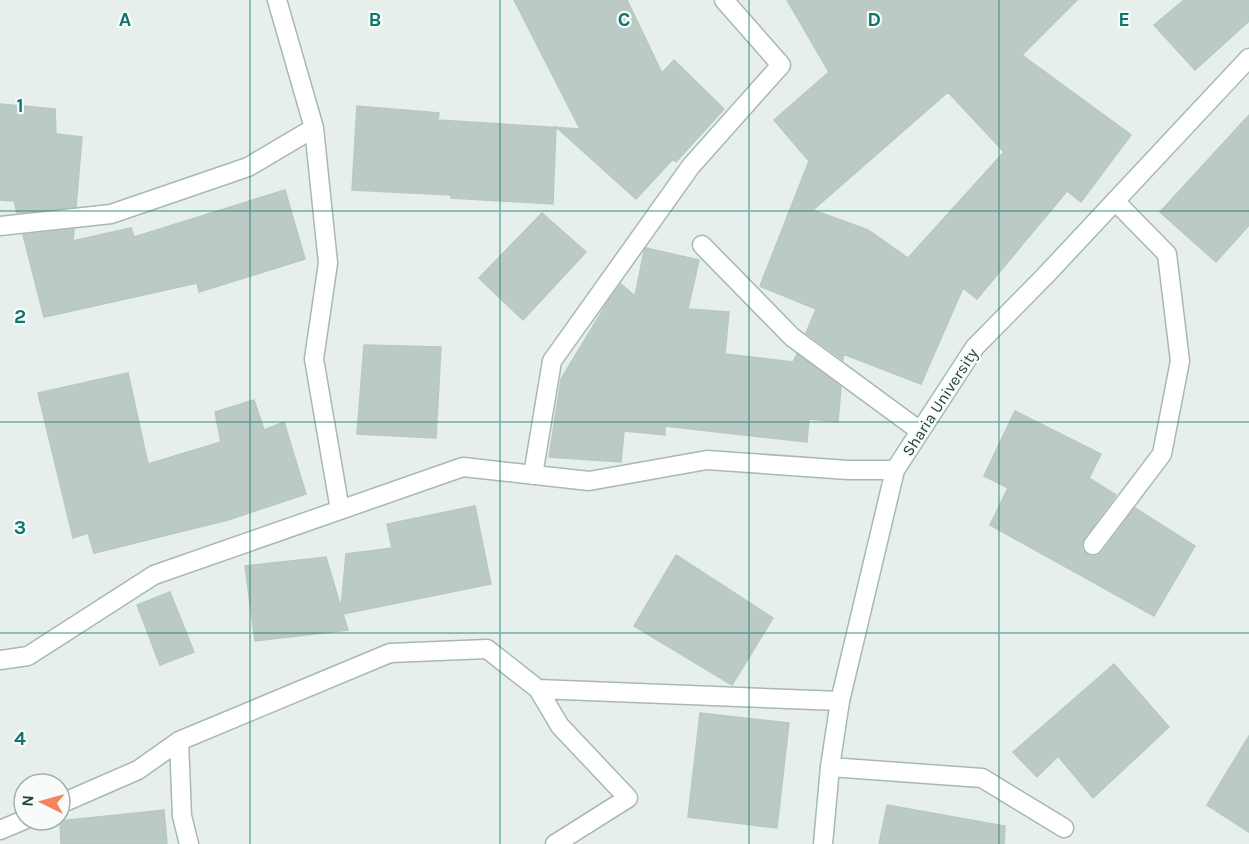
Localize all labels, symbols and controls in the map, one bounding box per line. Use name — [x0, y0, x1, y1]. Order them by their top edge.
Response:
text: A — [119, 8, 132, 31]
text: B — [369, 8, 381, 31]
text: C — [618, 8, 630, 31]
text: D — [867, 8, 881, 31]
text: E — [1118, 8, 1130, 31]
text: 1 — [16, 94, 24, 117]
text: 2 — [14, 305, 26, 328]
street label: Sharia University — [898, 344, 982, 460]
text: 3 — [14, 516, 26, 539]
text: 4 — [14, 727, 26, 750]
north arrow — [12, 772, 72, 832]
text: N — [18, 794, 38, 807]

